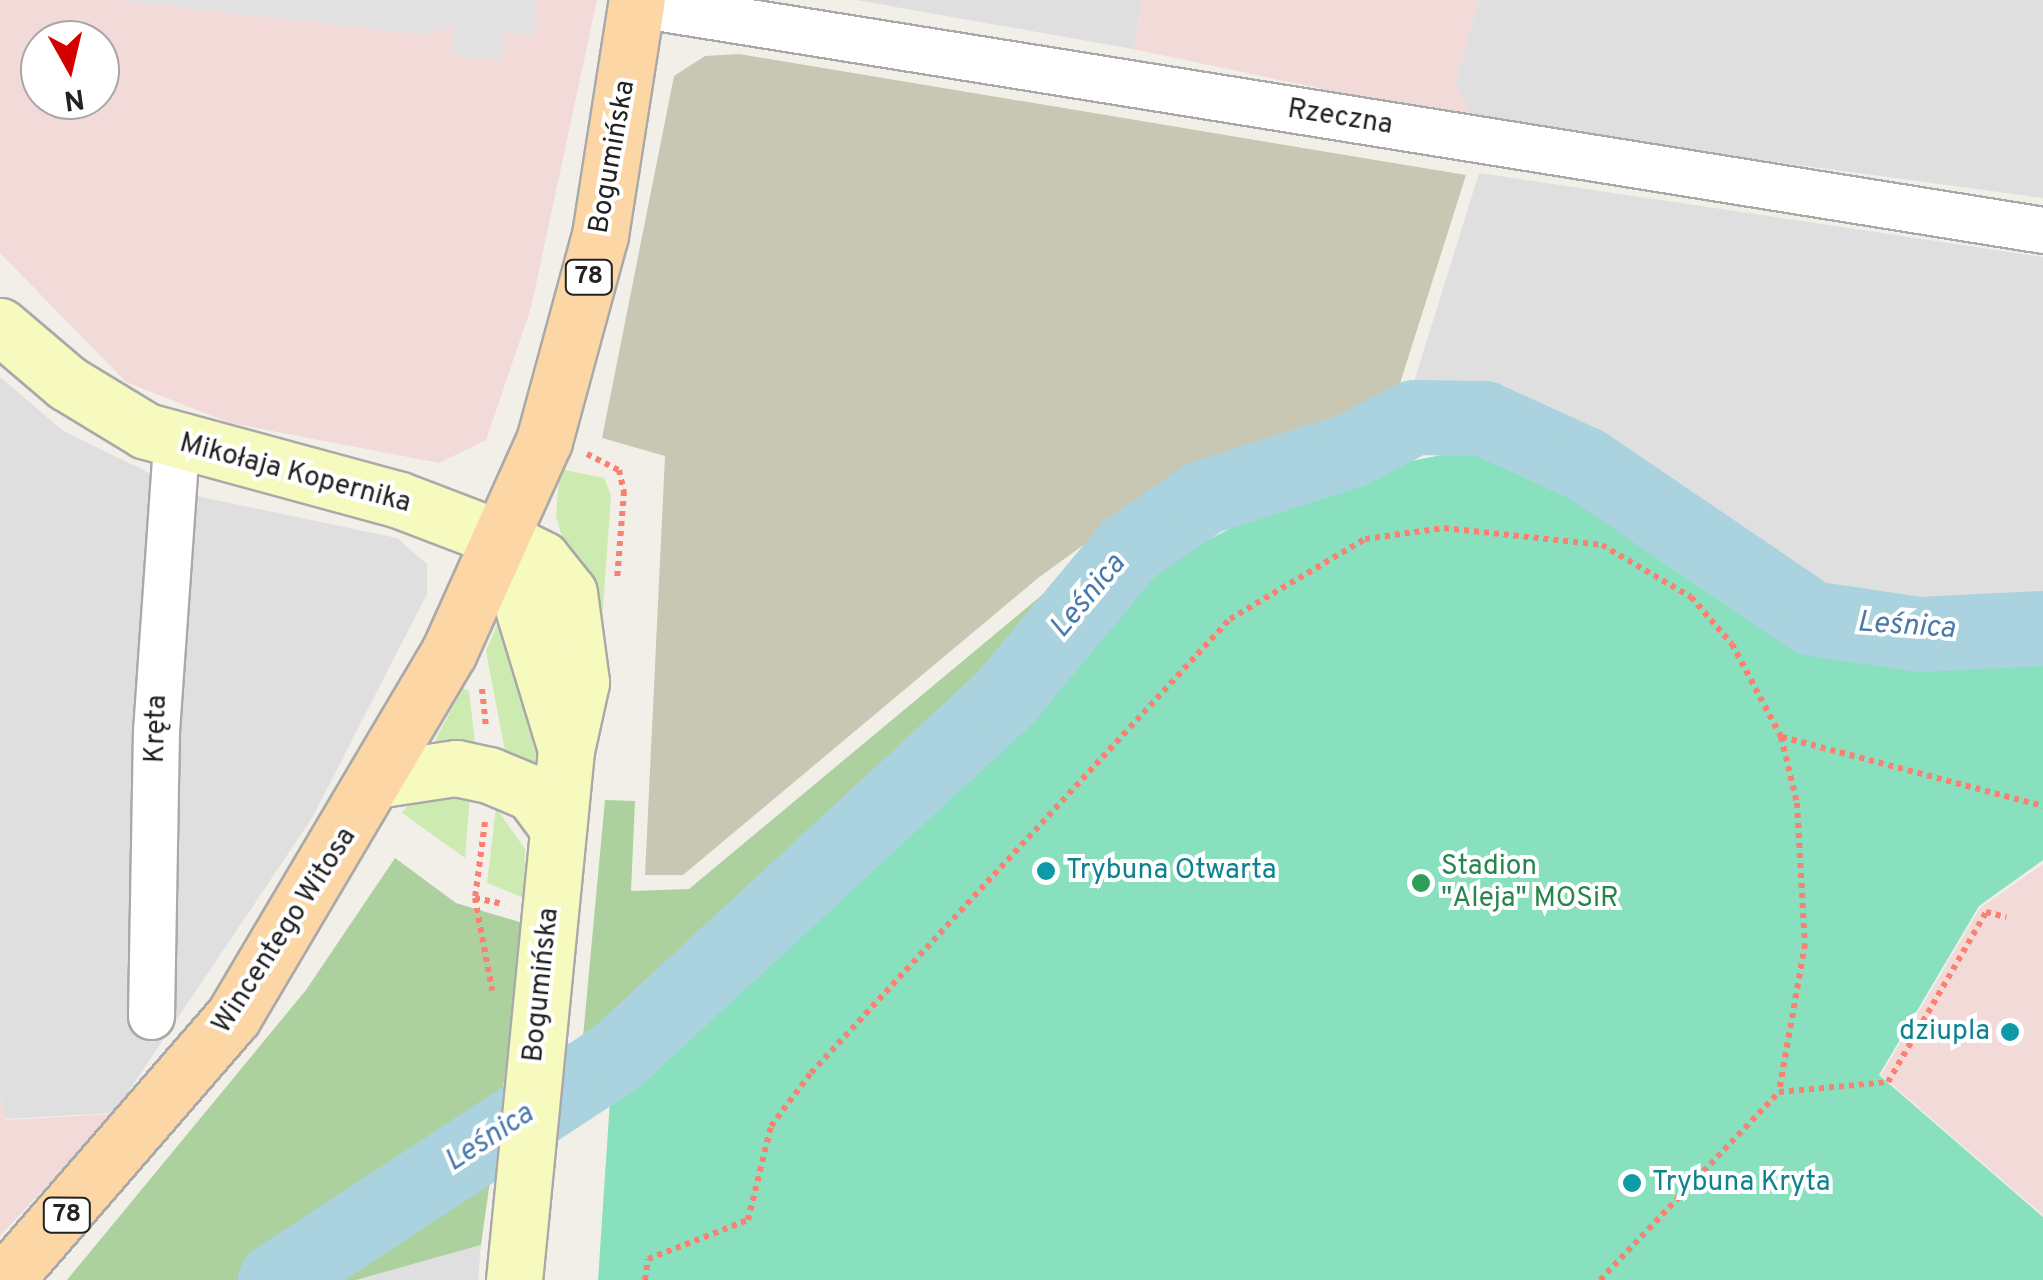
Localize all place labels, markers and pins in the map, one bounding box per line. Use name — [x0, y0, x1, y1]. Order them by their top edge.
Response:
place label: Stadion "Aleja" MOSiR — [1441, 850, 1619, 916]
place label: Trybuna Otwarta — [1066, 854, 1276, 888]
marker: Trybuna Otwarta — [1035, 860, 1057, 882]
marker: Stadion "Aleja" MOSiR — [1410, 872, 1432, 894]
place label: dziupla — [1899, 1015, 1990, 1049]
marker: dziupla — [1999, 1021, 2021, 1043]
place label: Trybuna Kryta — [1652, 1166, 1830, 1200]
marker: Trybuna Kryta — [1621, 1172, 1643, 1194]

